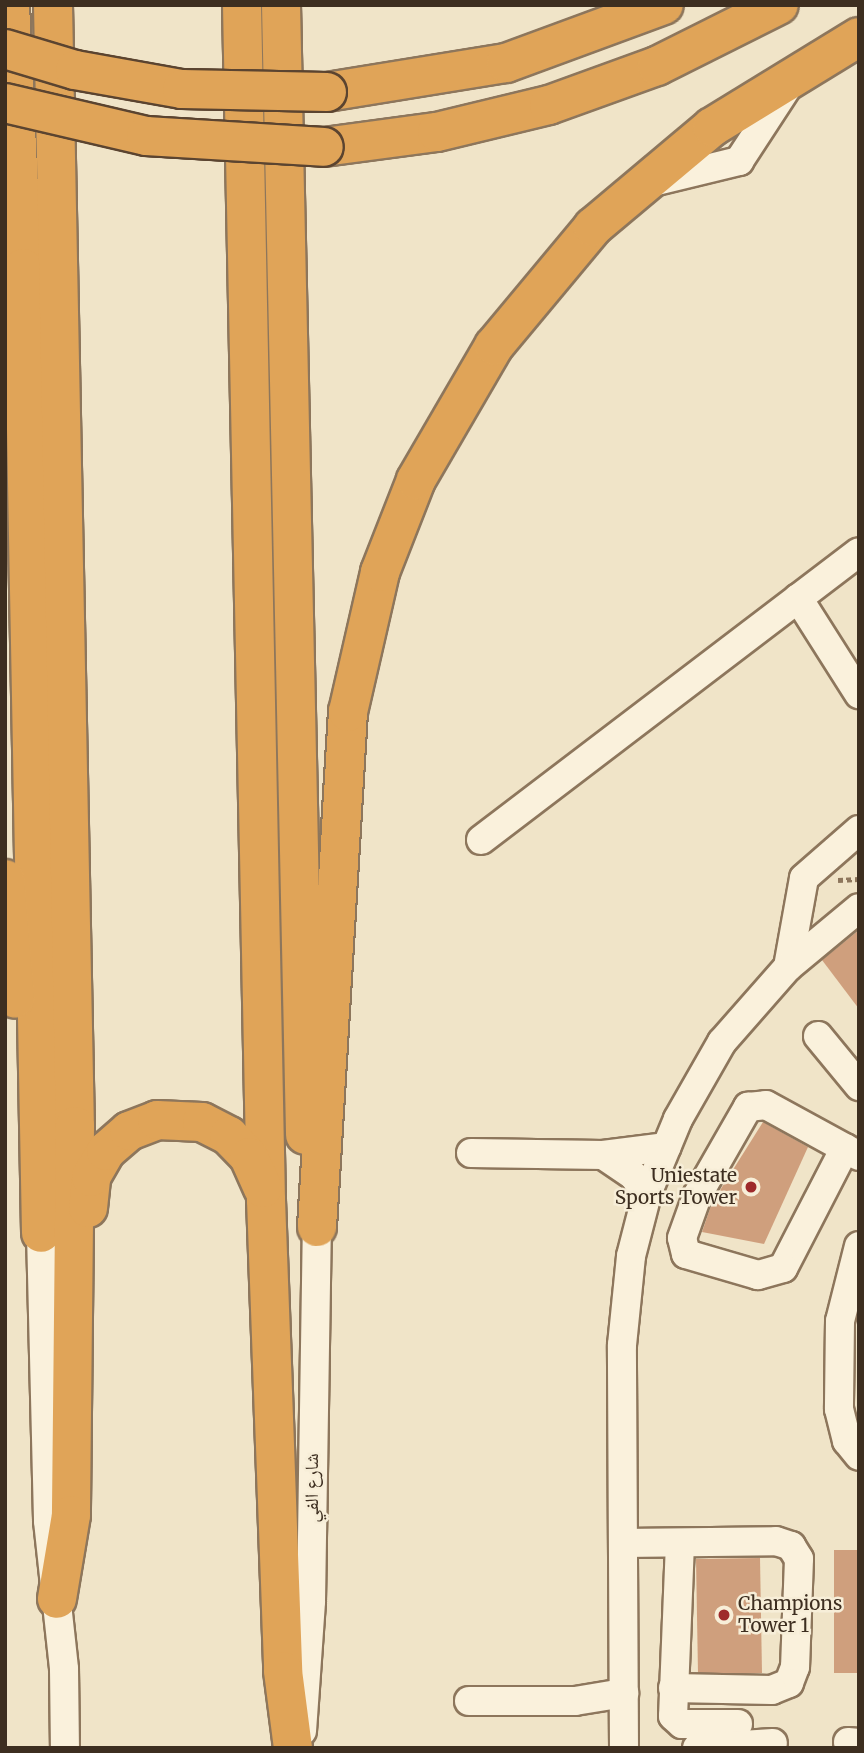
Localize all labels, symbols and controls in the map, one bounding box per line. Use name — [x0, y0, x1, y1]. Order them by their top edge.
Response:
place label: Uniestate Sports Tower — [615, 1165, 737, 1209]
marker: Uniestate Sports Tower — [743, 1179, 759, 1195]
street label: شارع الفي — [301, 1453, 323, 1523]
place label: Champions Tower 1 — [738, 1593, 842, 1637]
marker: Champions Tower 1 — [716, 1607, 732, 1623]

